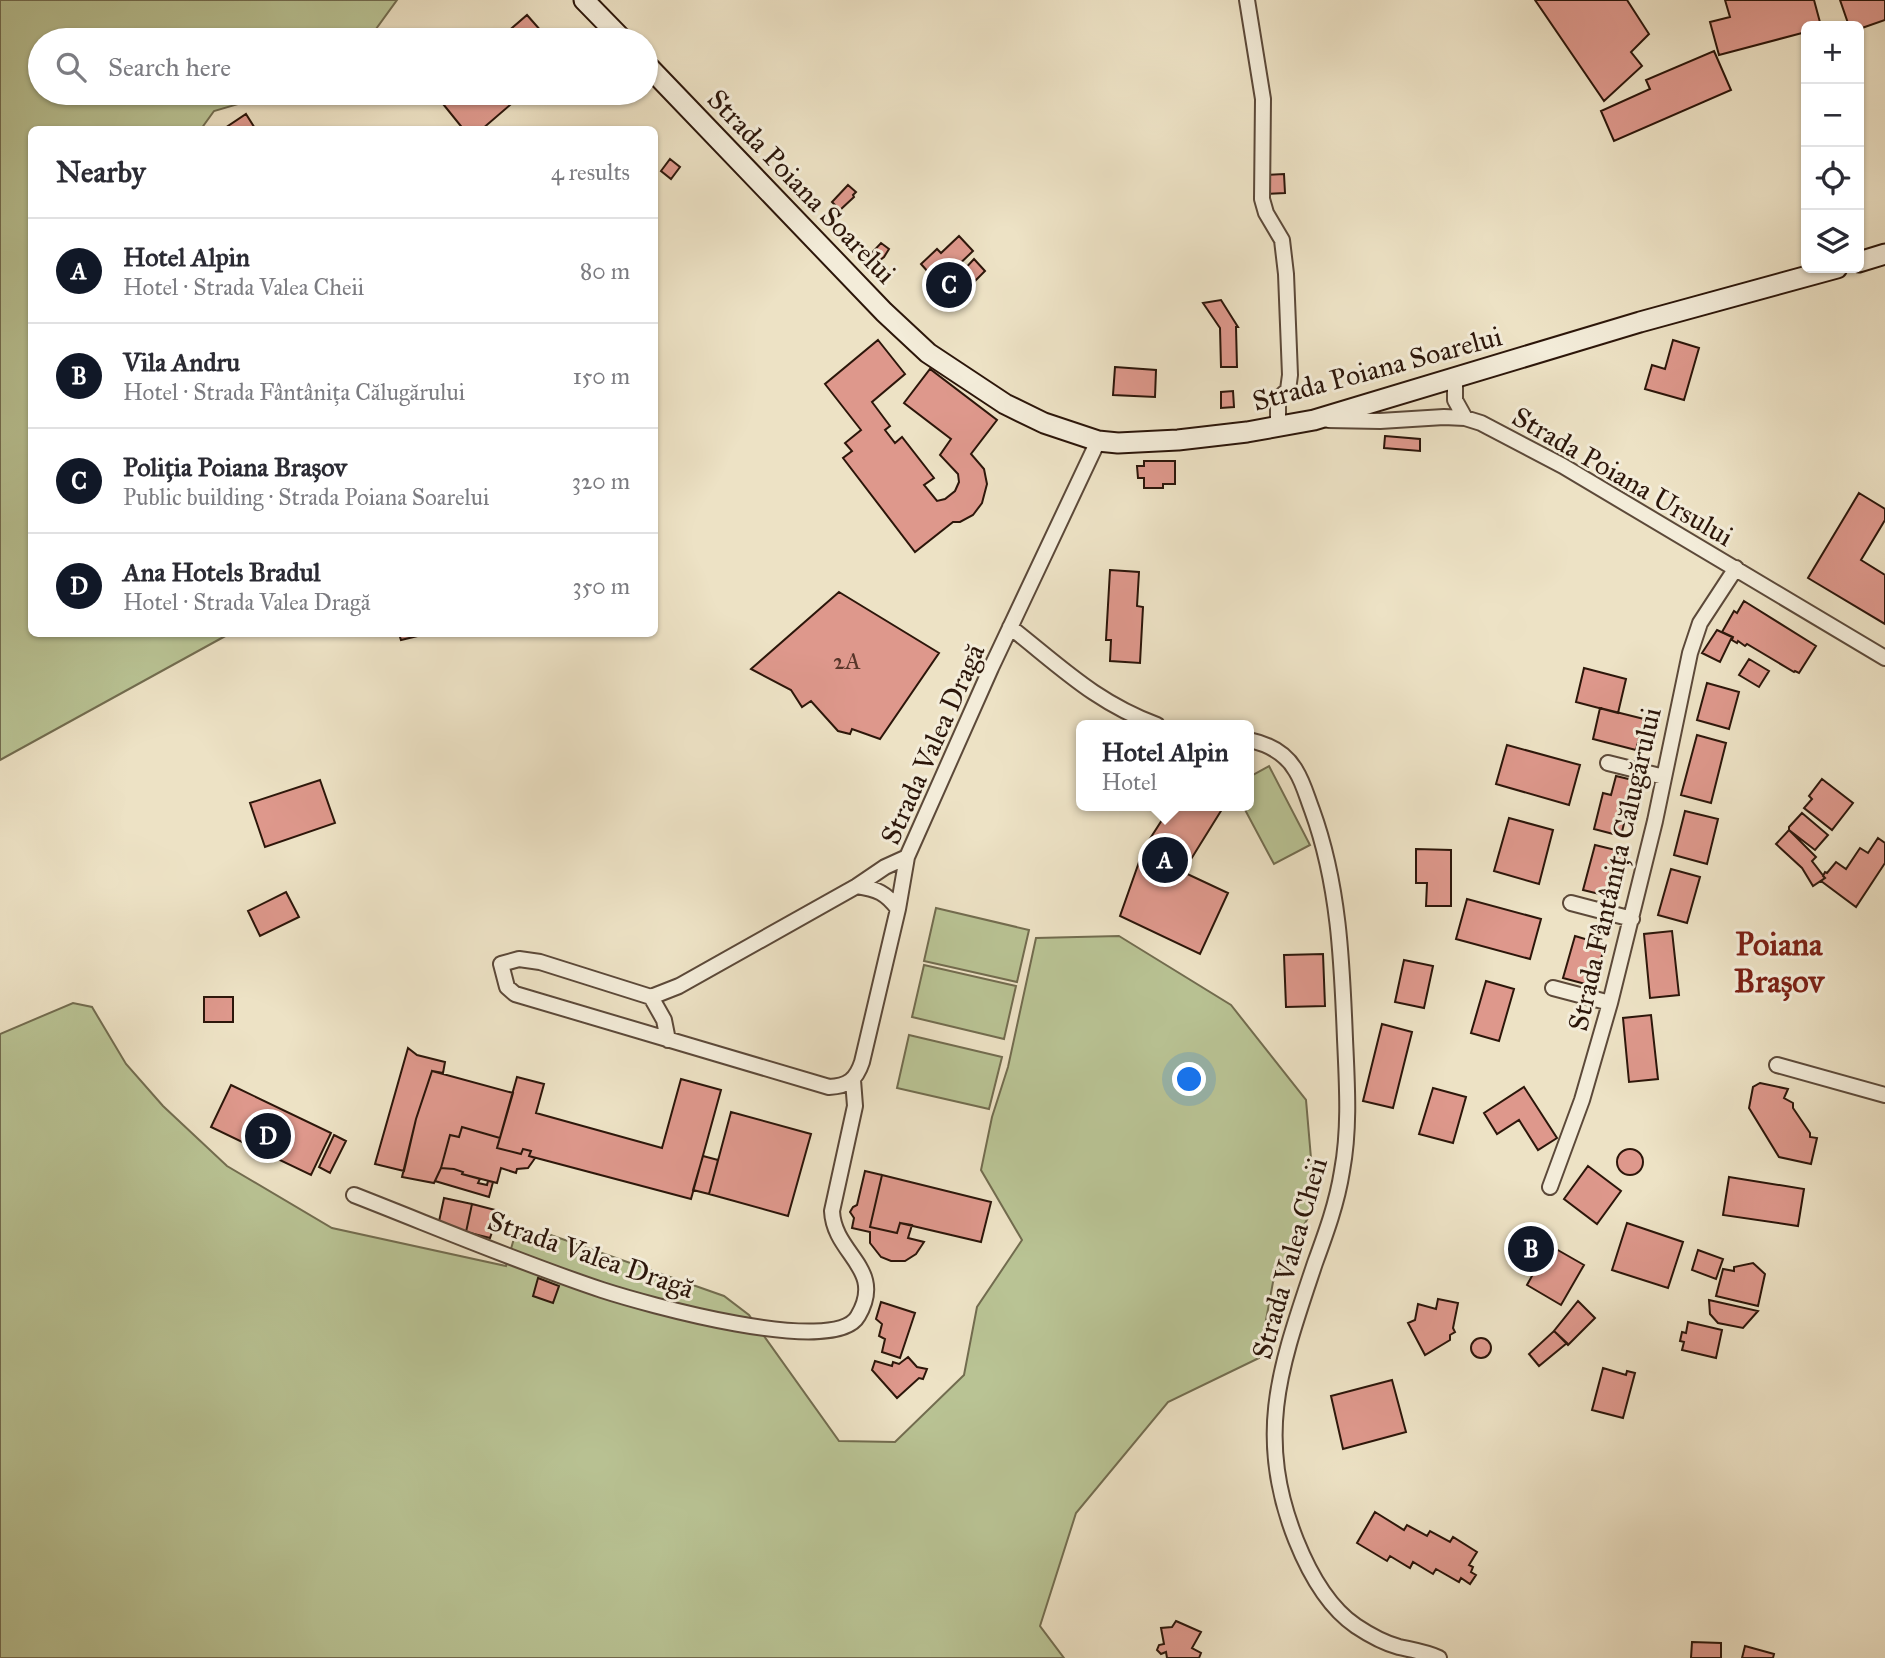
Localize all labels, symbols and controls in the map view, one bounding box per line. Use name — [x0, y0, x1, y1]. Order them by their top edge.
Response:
map controls — [1801, 21, 1864, 273]
button: + — [1801, 21, 1864, 84]
search box — [28, 28, 658, 105]
icon: search — [52, 48, 90, 86]
text: Search here — [108, 51, 231, 83]
street label: Strada Poiana Soarelui — [700, 82, 904, 291]
button: − — [1801, 84, 1864, 147]
button: locate — [1801, 147, 1864, 210]
text: Nearby — [56, 154, 146, 190]
text: 4 results — [551, 158, 630, 186]
button: layers — [1801, 210, 1864, 273]
text: Hotel Alpin — [123, 241, 250, 273]
text: A — [71, 257, 87, 285]
text: 80 m — [580, 257, 630, 285]
pin: C — [926, 259, 972, 311]
text: Hotel · Strada Valea Cheii — [123, 273, 364, 301]
street label: Strada Poiana Soarelui — [1249, 318, 1506, 419]
text: Vila Andru — [123, 346, 240, 378]
text: B — [71, 362, 87, 390]
text: 150 m — [573, 362, 630, 390]
text: Hotel · Strada Fântânița Călugărului — [123, 378, 465, 406]
street label: Strada Poiana Ursului — [1506, 399, 1740, 554]
text: Poliția Poiana Brașov — [123, 451, 347, 483]
text: C — [71, 467, 87, 495]
text: 320 m — [572, 467, 630, 495]
text: Public building · Strada Poiana Soarelui — [123, 483, 489, 511]
text: Ana Hotels Bradul — [123, 556, 321, 588]
text: D — [70, 572, 88, 600]
text: 350 m — [572, 572, 630, 600]
text: Hotel · Strada Valea Dragă — [123, 588, 370, 616]
street label: Strada Valea Dragă — [873, 638, 992, 850]
house number: 2A — [833, 646, 861, 676]
street label: Strada Fântânița Călugărului — [1560, 704, 1669, 1034]
popup — [1076, 720, 1254, 811]
text: Hotel Alpin — [1102, 736, 1228, 768]
text: Hotel — [1102, 768, 1157, 796]
pin: A — [1142, 834, 1188, 886]
district label: Poiana Brașov — [1734, 925, 1825, 1002]
your location — [1172, 1062, 1206, 1096]
pin: D — [245, 1110, 291, 1162]
street label: Strada Valea Cheii — [1244, 1153, 1335, 1363]
street label: Strada Valea Dragă — [483, 1203, 699, 1306]
pin: B — [1508, 1223, 1554, 1275]

